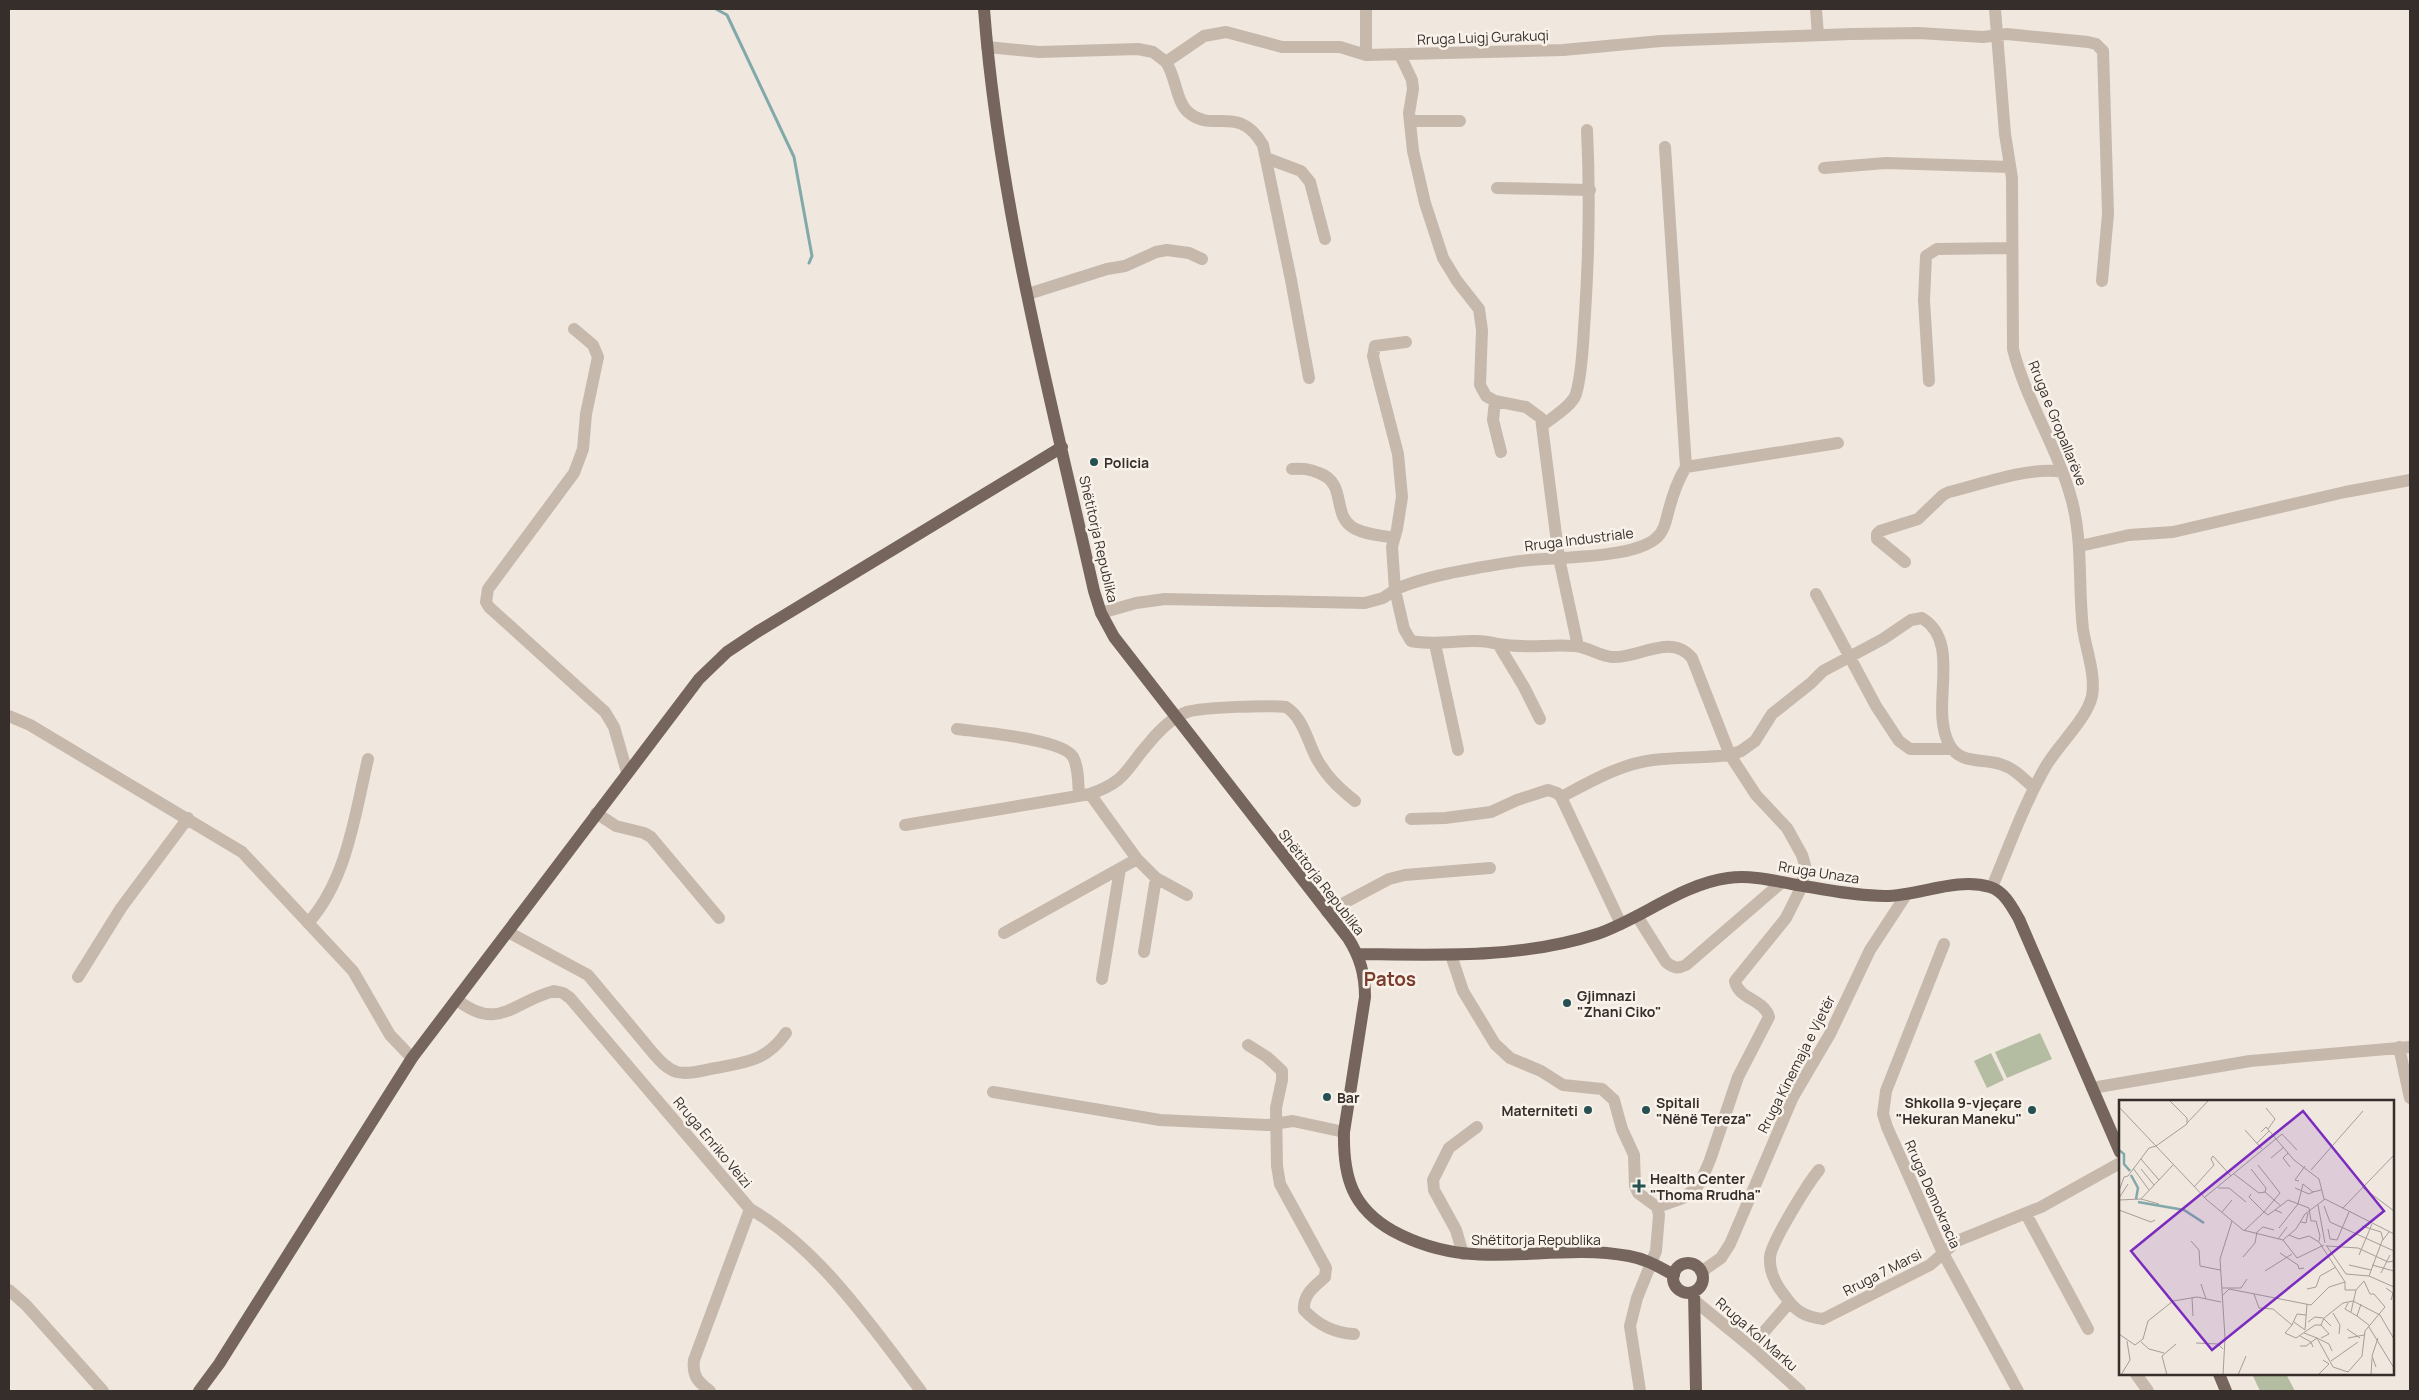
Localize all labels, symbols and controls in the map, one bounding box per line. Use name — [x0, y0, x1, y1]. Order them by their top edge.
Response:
street label: Rruga Luigj Gurakuqi — [1417, 25, 1549, 49]
street label: Rruga e Gropallarëve — [2024, 358, 2092, 488]
place label: Policia — [1104, 453, 1149, 472]
marker: Policia — [1088, 456, 1100, 468]
street label: Shëtitorja Republika — [1075, 474, 1123, 604]
street label: Rruga Industriale — [1523, 523, 1635, 555]
street label: Shëtitorja Republika — [1275, 825, 1369, 939]
street label: Rruga Unaza — [1777, 856, 1861, 888]
district label: Patos — [1364, 966, 1416, 992]
place label: Gjimnazi "Zhani Ciko" — [1577, 986, 1662, 1021]
street label: Rruga Kinemaja e Vjetër — [1753, 992, 1839, 1136]
marker: Gjimnazi "Zhani Ciko" — [1561, 997, 1573, 1009]
place label: Bar — [1337, 1088, 1360, 1107]
marker: Bar — [1321, 1091, 1333, 1103]
street label: Rruga Enriko Veizi — [669, 1092, 757, 1192]
place label: Spitali "Nënë Tereza" — [1656, 1093, 1752, 1128]
place label: Shkolla 9-vjeçare "Hekuran Maneku" — [1896, 1093, 2022, 1128]
inset map — [2119, 1100, 2394, 1375]
place label: Materniteti — [1501, 1101, 1578, 1120]
marker: Materniteti — [1582, 1104, 1594, 1116]
marker: Spitali "Nënë Tereza" — [1640, 1104, 1652, 1116]
marker: Shkolla 9-vjeçare "Hekuran Maneku" — [2026, 1104, 2038, 1116]
street label: Rruga Demokracia — [1901, 1137, 1965, 1251]
place label: Health Center "Thoma Rrudha" — [1650, 1169, 1761, 1204]
marker: Health Center "Thoma Rrudha" — [1632, 1179, 1646, 1193]
street label: Shëtitorja Republika — [1471, 1230, 1601, 1249]
street label: Rruga 7 Marsi — [1839, 1244, 1925, 1300]
street label: Rruga Kol Marku — [1712, 1293, 1802, 1375]

